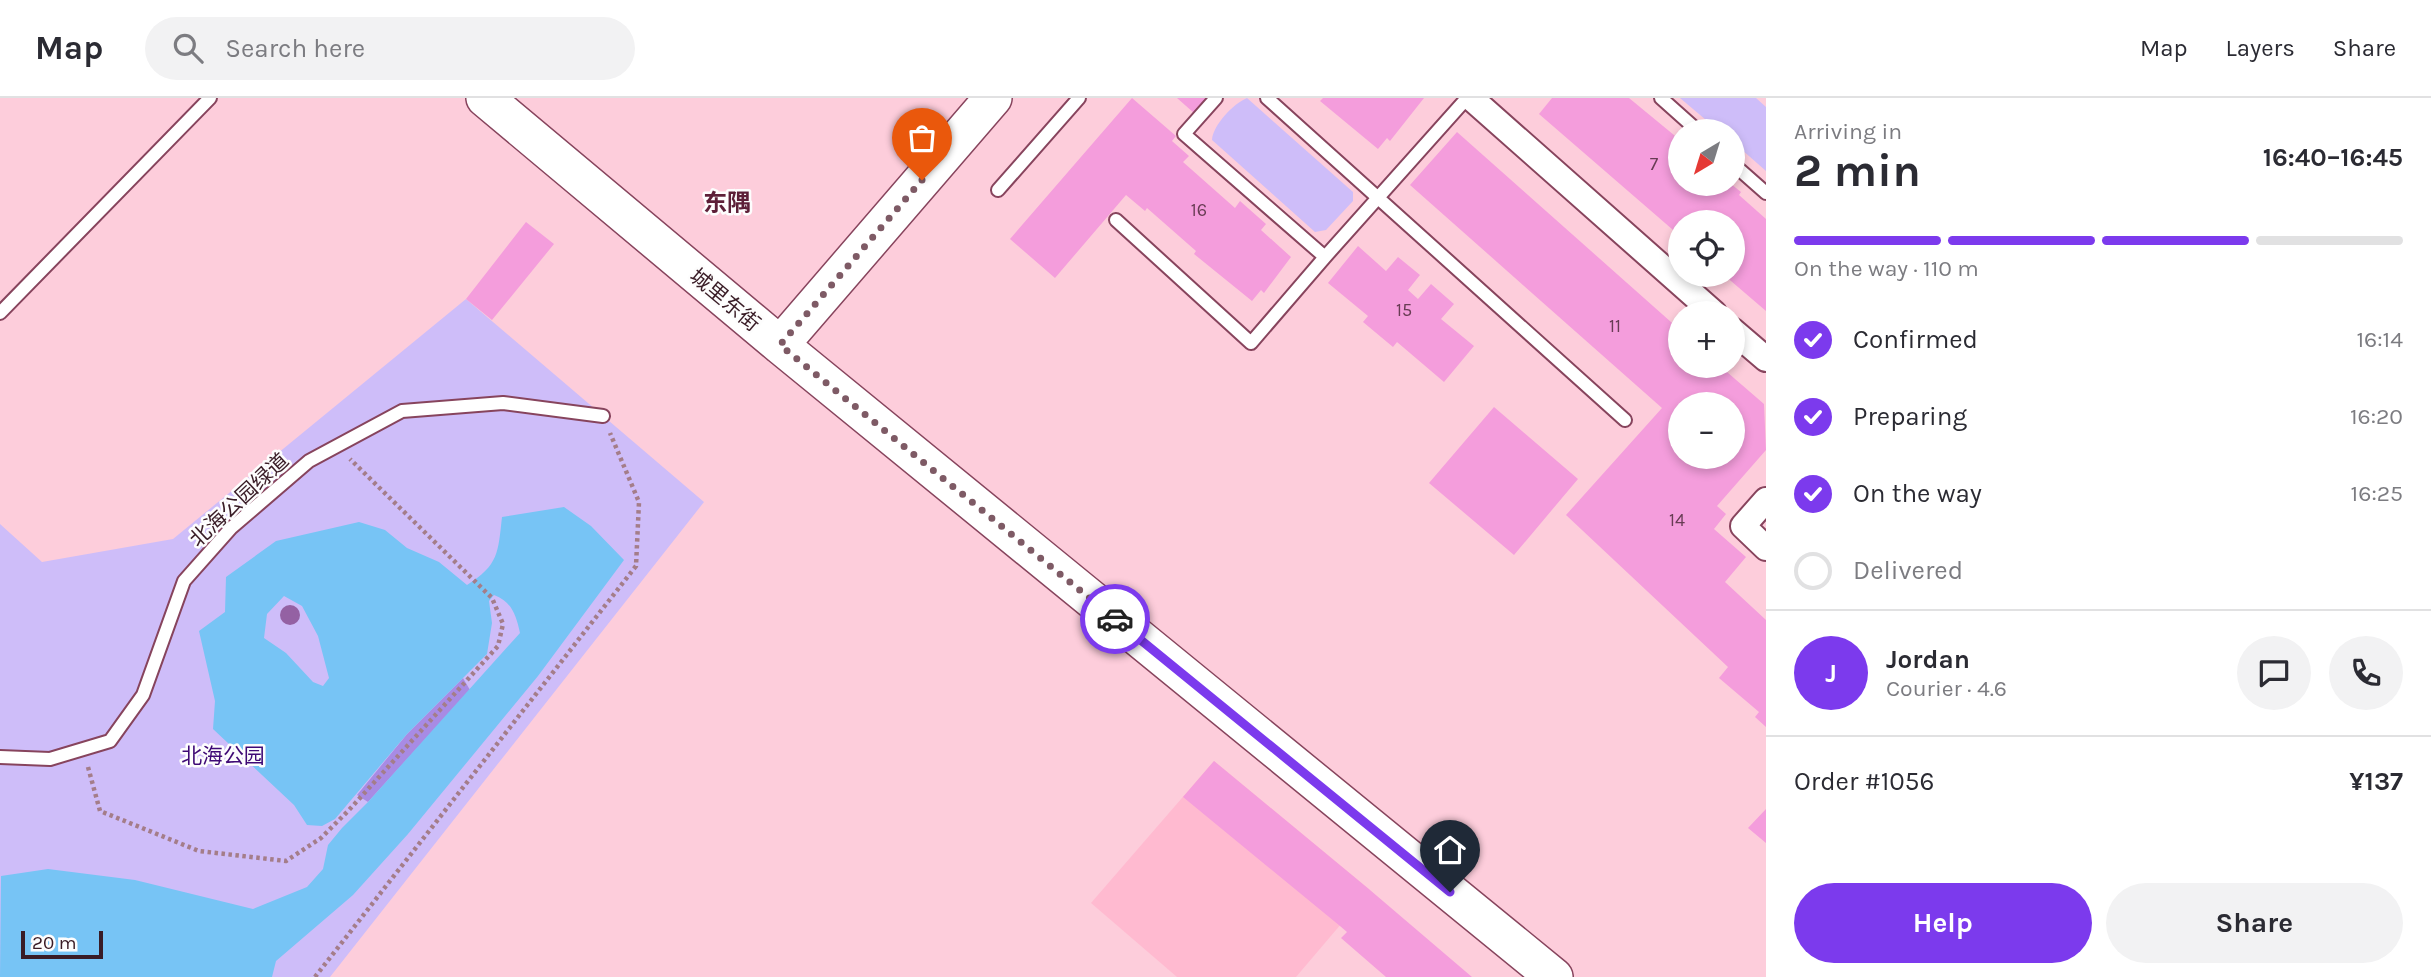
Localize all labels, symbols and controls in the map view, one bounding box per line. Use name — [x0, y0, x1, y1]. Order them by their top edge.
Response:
search box — [145, 17, 635, 80]
text: Map — [35, 29, 103, 67]
icon: search — [169, 29, 207, 67]
text: Search here — [225, 33, 365, 64]
text: Map — [2140, 34, 2188, 62]
text: Layers — [2226, 34, 2295, 62]
text: Share — [2333, 34, 2396, 62]
pin — [892, 108, 952, 180]
text: Arriving in — [1794, 118, 1902, 145]
icon: bag — [903, 119, 941, 157]
north arrow — [1668, 119, 1745, 196]
map controls — [1668, 119, 1745, 469]
text: 16:40–16:45 — [2263, 142, 2403, 173]
text: 2 min — [1794, 144, 1921, 198]
house number: 7 — [1650, 153, 1659, 175]
district label: 东隅 — [703, 189, 751, 217]
house number: 16 — [1191, 199, 1207, 221]
button: locate — [1668, 210, 1745, 287]
text: On the way · 110 m — [1794, 255, 1979, 282]
street label: 城里东街 — [685, 264, 765, 336]
house number: 15 — [1396, 299, 1412, 321]
button: + — [1668, 301, 1745, 378]
house number: 11 — [1609, 315, 1621, 337]
icon: check — [1794, 321, 1832, 359]
text: Confirmed — [1853, 324, 1978, 355]
text: 16:14 — [2356, 326, 2403, 353]
button: − — [1668, 392, 1745, 469]
icon: check — [1794, 398, 1832, 436]
text: Preparing — [1853, 401, 1967, 432]
text: 16:20 — [2350, 403, 2403, 430]
street label: 北海公园绿道 — [185, 448, 293, 552]
icon: check — [1794, 475, 1832, 513]
text: On the way — [1853, 478, 1982, 509]
text: 16:25 — [2351, 480, 2403, 507]
house number: 14 — [1669, 509, 1685, 531]
text: Delivered — [1853, 555, 1963, 586]
courier — [1080, 584, 1150, 654]
icon: car — [1096, 600, 1134, 638]
button: chat — [2237, 636, 2311, 710]
button: phone — [2329, 636, 2403, 710]
text: Jordan — [1886, 644, 1970, 675]
text: J — [1825, 658, 1837, 689]
text: Courier · 4.6 — [1886, 675, 2007, 702]
park label: 北海公园 — [181, 744, 265, 768]
text: Order #1056 — [1794, 766, 1934, 797]
text: ¥137 — [2349, 766, 2403, 797]
pin — [1420, 820, 1480, 892]
icon: home — [1431, 831, 1469, 869]
button: Help — [1794, 883, 2092, 963]
button: Share — [2106, 883, 2403, 963]
scale bar — [21, 928, 103, 960]
text: 20 m — [32, 932, 77, 954]

